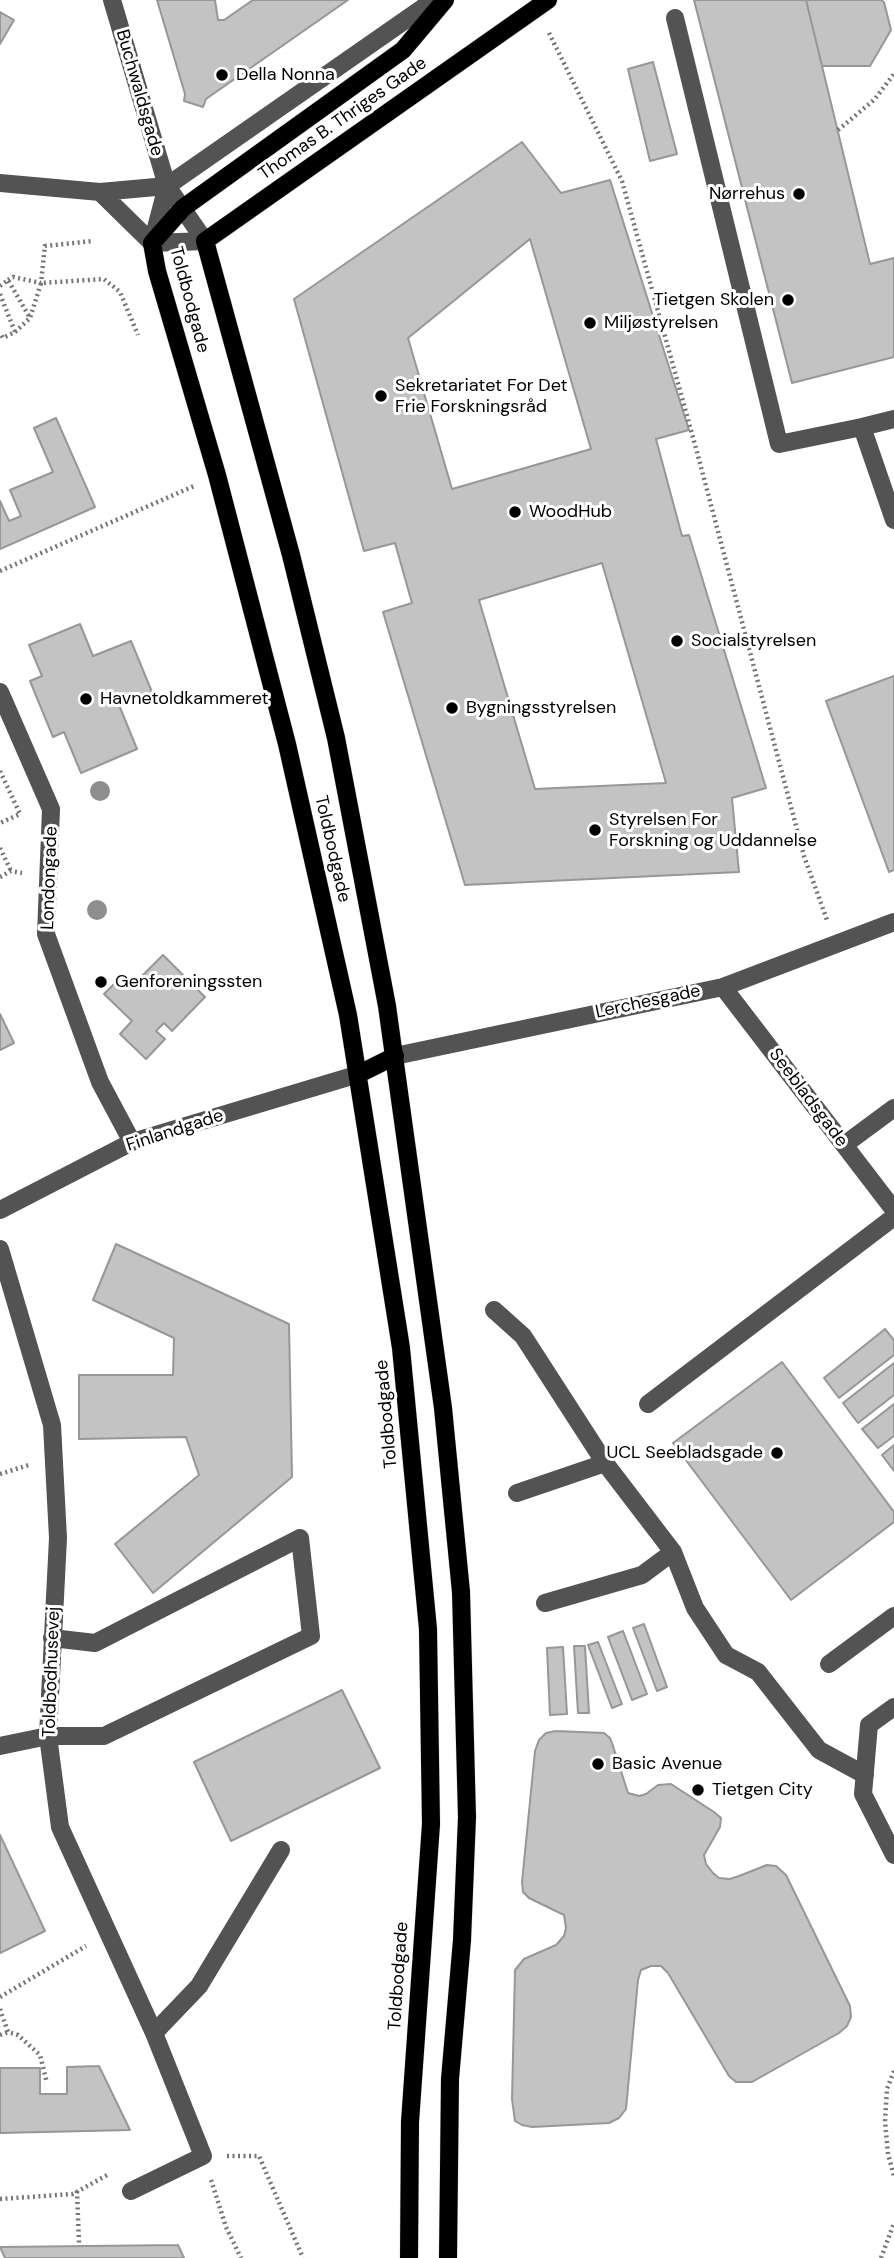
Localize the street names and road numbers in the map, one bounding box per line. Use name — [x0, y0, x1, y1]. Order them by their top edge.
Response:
street label: Buchwaldsgade — [111, 27, 167, 159]
street label: Thomas B. Thriges Gade — [255, 53, 431, 185]
street label: Toldbodgade — [164, 245, 214, 355]
street label: Toldbodgade — [309, 793, 355, 905]
street label: Londongade — [37, 826, 63, 930]
street label: Lerchesgade — [593, 980, 703, 1024]
street label: Seebladsgade — [764, 1045, 852, 1151]
street label: Finlandgade — [124, 1105, 226, 1157]
street label: Toldbodgade — [371, 1359, 403, 1469]
street label: Toldbodhusevej — [39, 1606, 65, 1738]
street label: Toldbodgade — [384, 1921, 414, 2031]

